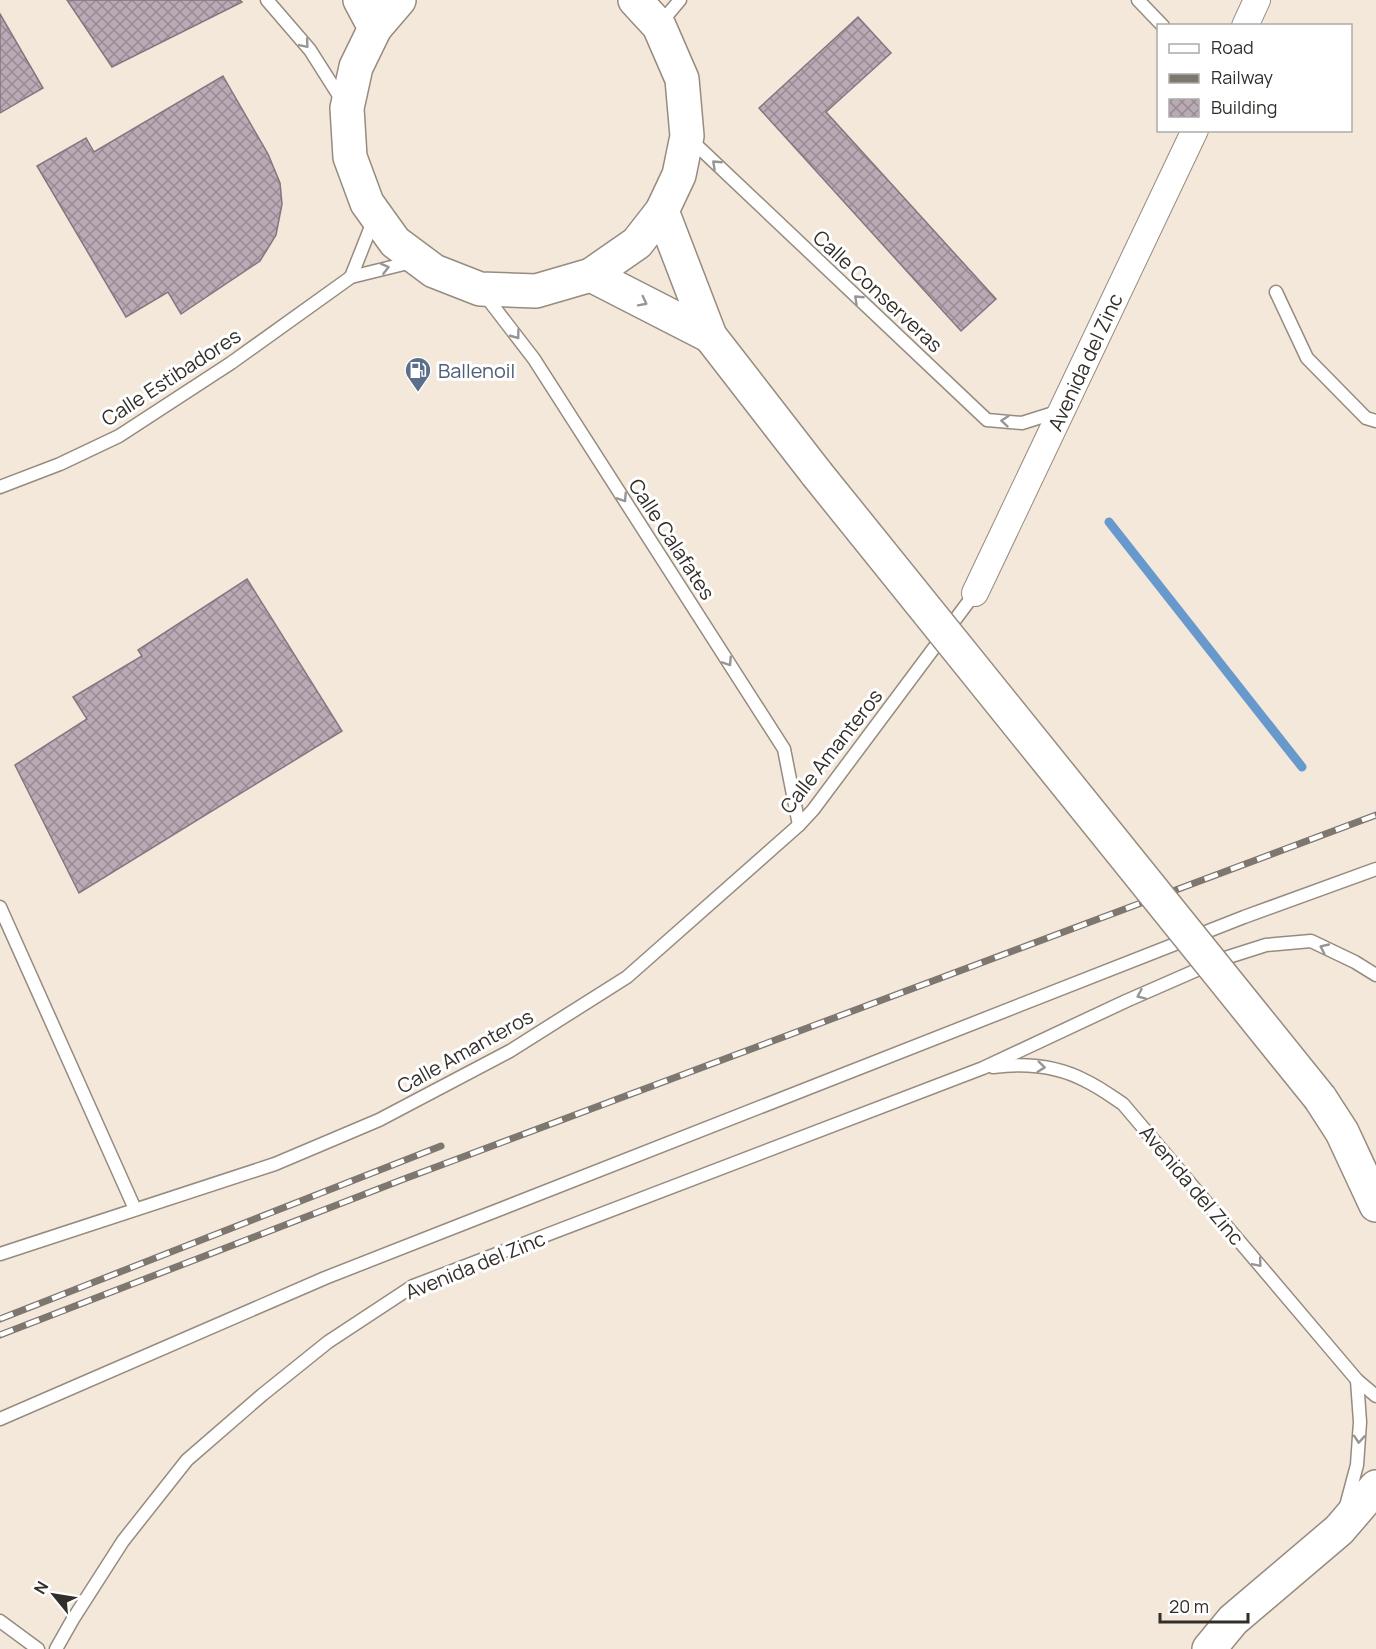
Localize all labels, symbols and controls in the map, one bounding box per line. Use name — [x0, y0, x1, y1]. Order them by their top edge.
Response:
legend — [1157, 24, 1352, 132]
text: Road — [1211, 35, 1254, 59]
one-way arrow — [298, 37, 309, 48]
text: Railway — [1211, 65, 1273, 89]
text: Building — [1211, 95, 1277, 119]
one-way arrow — [713, 161, 724, 172]
street label: Calle Conserveras — [807, 224, 949, 358]
one-way arrow — [380, 263, 390, 276]
street label: Avenida del Zinc — [1041, 289, 1129, 435]
one-way arrow — [636, 295, 647, 306]
one-way arrow — [854, 295, 865, 306]
street label: Calle Estibadores — [96, 322, 246, 432]
one-way arrow — [508, 328, 519, 339]
fuel station icon: Ballenoil — [403, 355, 433, 393]
place label: Ballenoil — [438, 357, 515, 384]
one-way arrow — [1000, 415, 1009, 428]
street label: Calle Calafates — [623, 473, 721, 605]
one-way arrow — [615, 492, 627, 502]
one-way arrow — [720, 656, 732, 666]
street label: Calle Amanteros — [774, 683, 888, 819]
one-way arrow — [1320, 943, 1331, 955]
one-way arrow — [1136, 987, 1147, 999]
street label: Calle Amanteros — [392, 1002, 538, 1100]
one-way arrow — [1037, 1060, 1046, 1073]
street label: Avenida del Zinc — [1134, 1119, 1250, 1251]
street label: Avenida del Zinc — [401, 1225, 549, 1305]
one-way arrow — [1251, 1256, 1262, 1267]
one-way arrow — [1353, 1434, 1366, 1443]
north arrow — [24, 1565, 84, 1625]
text: N — [29, 1577, 53, 1598]
scale bar — [1160, 1586, 1248, 1624]
text: 20 m — [1169, 1594, 1209, 1618]

